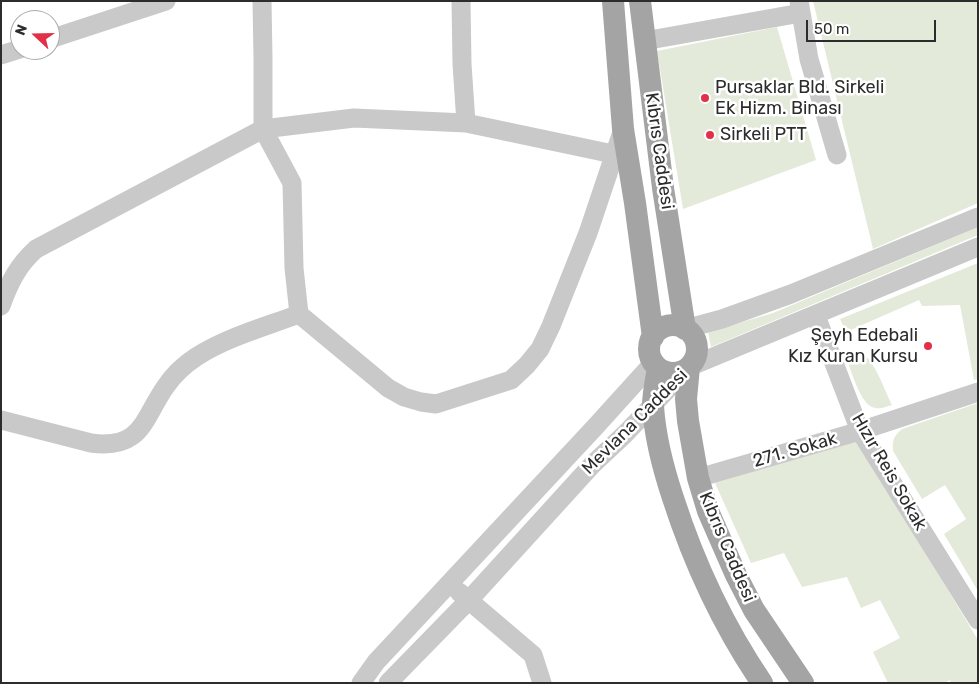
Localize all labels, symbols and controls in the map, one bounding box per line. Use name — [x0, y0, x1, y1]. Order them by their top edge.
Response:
north arrow — [10, 10, 60, 60]
scale bar — [809, 10, 939, 42]
text: 50 m — [814, 20, 849, 38]
text: N — [12, 22, 31, 38]
place label: Pursaklar Bld. Sirkeli Ek Hizm. Binası — [715, 77, 884, 120]
street label: Kıbrıs Caddesi — [640, 91, 678, 211]
marker: Pursaklar Bld. Sirkeli Ek Hizm. Binası — [699, 92, 711, 104]
place label: Sirkeli PTT — [720, 124, 807, 146]
marker: Sirkeli PTT — [704, 129, 716, 141]
place label: Şeyh Edebali Kız Kuran Kursu — [788, 325, 918, 368]
marker: Şeyh Edebali Kız Kuran Kursu — [922, 340, 934, 352]
street label: Mevlana Caddesi — [578, 365, 692, 479]
street label: Hızır Reis Sokak — [847, 410, 931, 534]
street label: 271. Sokak — [751, 428, 839, 472]
street label: Kıbrıs Caddesi — [694, 489, 760, 605]

